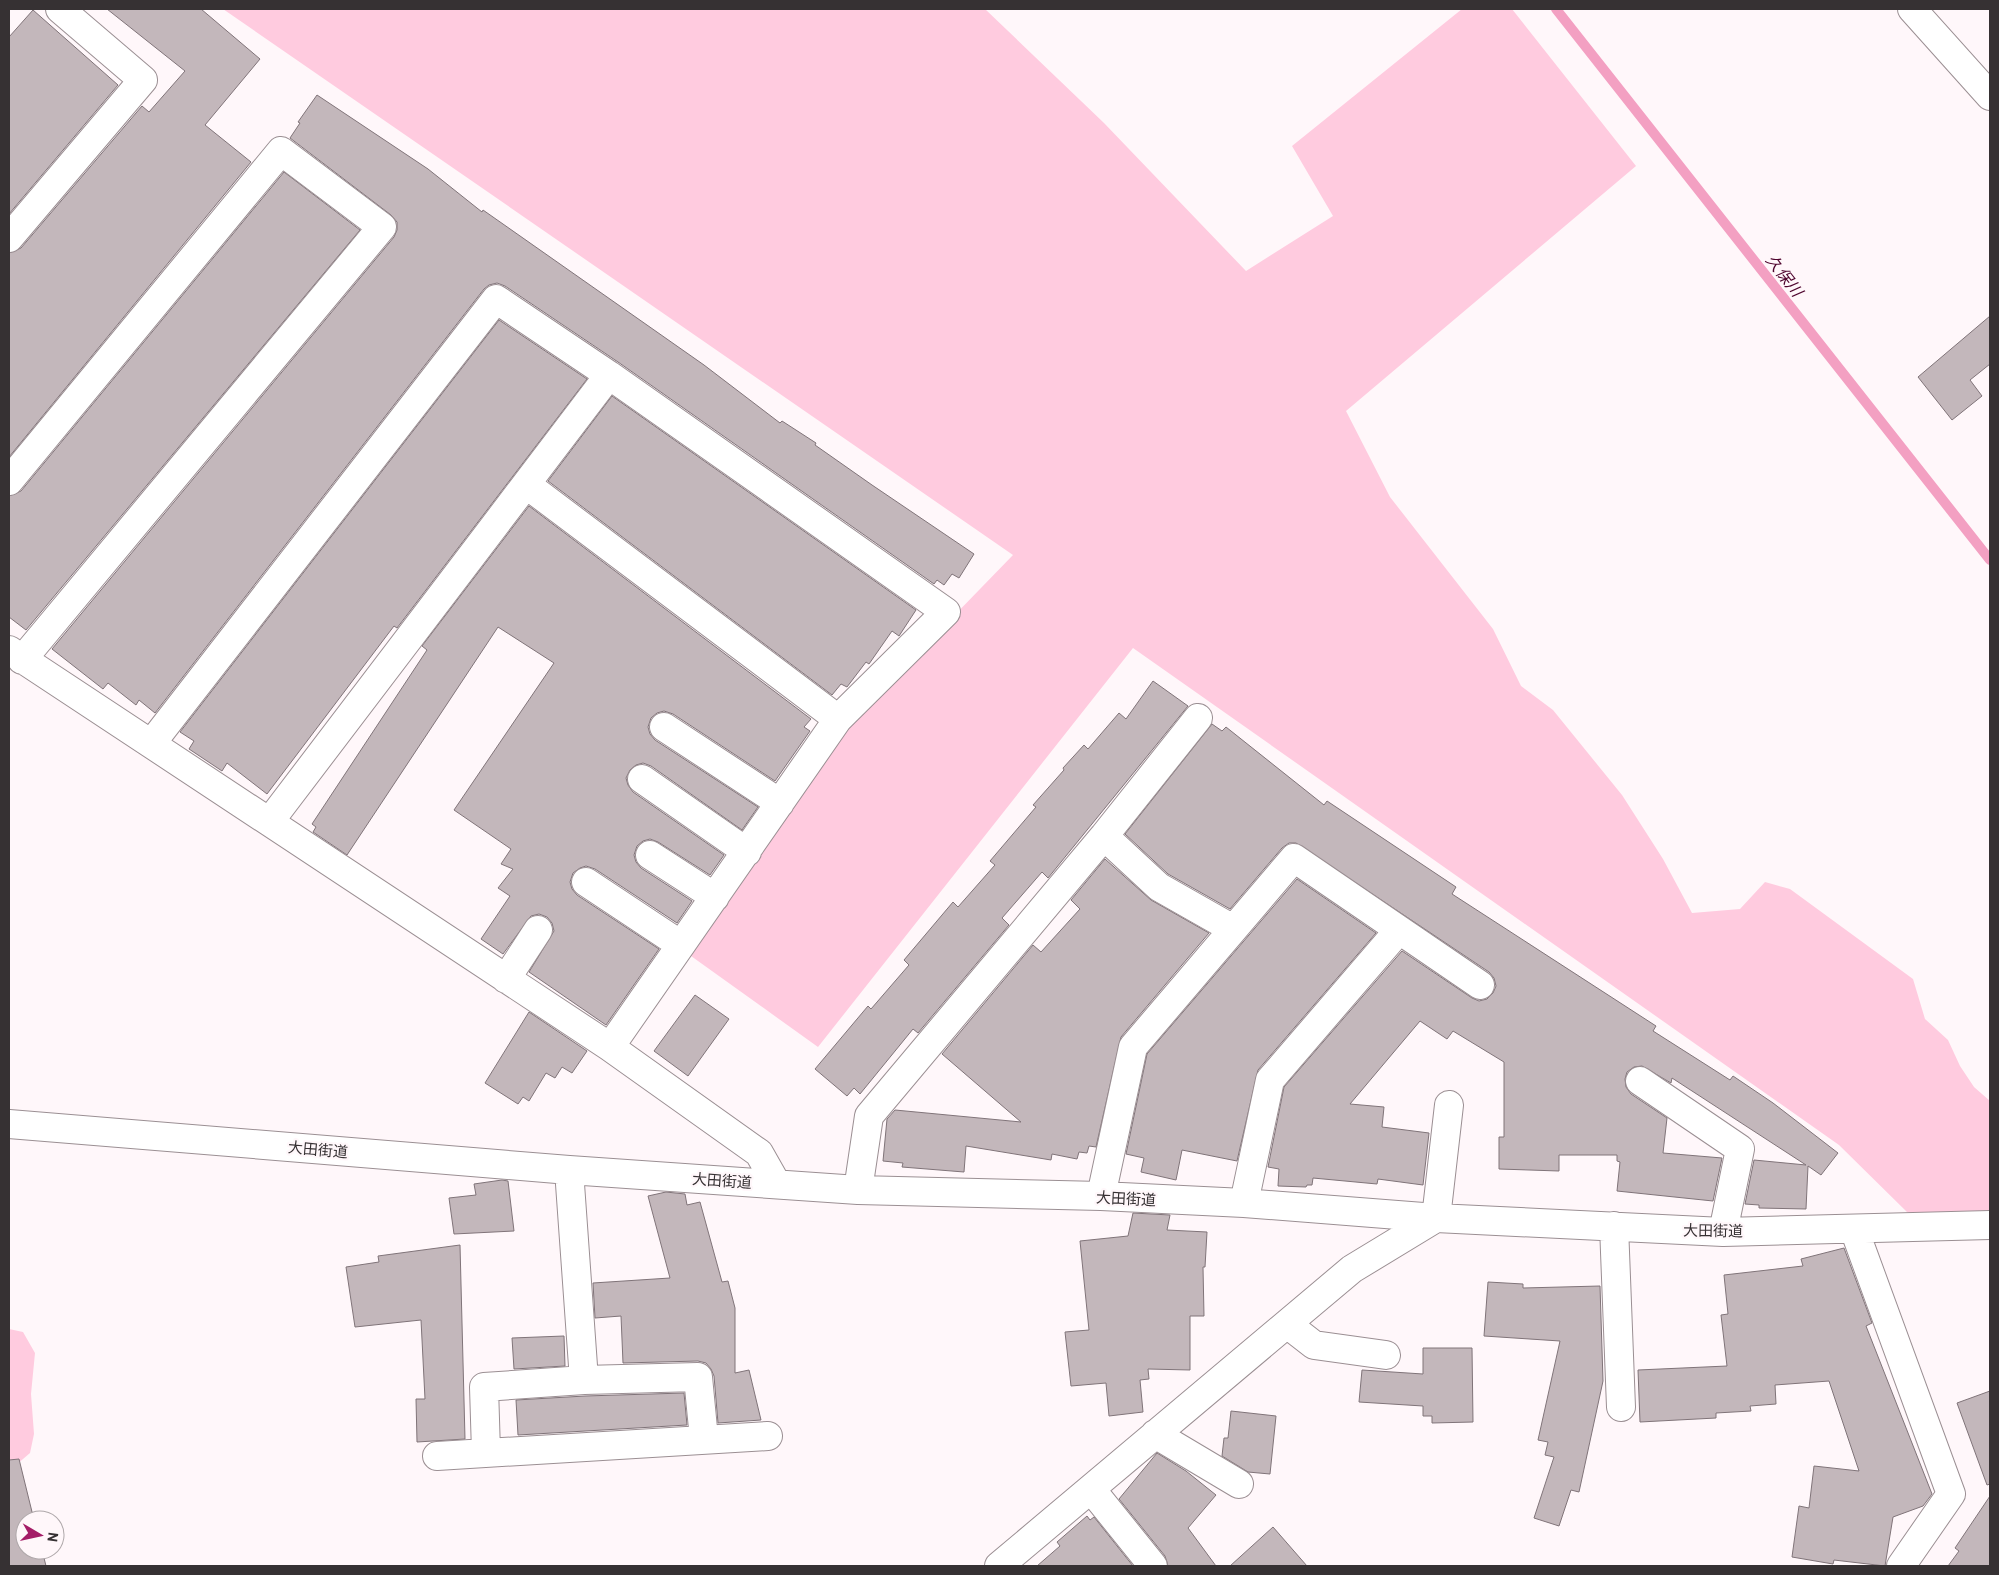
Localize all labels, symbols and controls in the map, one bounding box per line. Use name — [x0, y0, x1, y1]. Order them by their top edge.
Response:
water label: 久保川 — [1763, 250, 1808, 301]
street label: 大田街道 — [287, 1137, 349, 1161]
street label: 大田街道 — [691, 1169, 753, 1191]
street label: 大田街道 — [1096, 1187, 1156, 1209]
street label: 大田街道 — [1683, 1220, 1743, 1240]
north arrow — [15, 1510, 65, 1560]
text: N — [44, 1531, 62, 1543]

